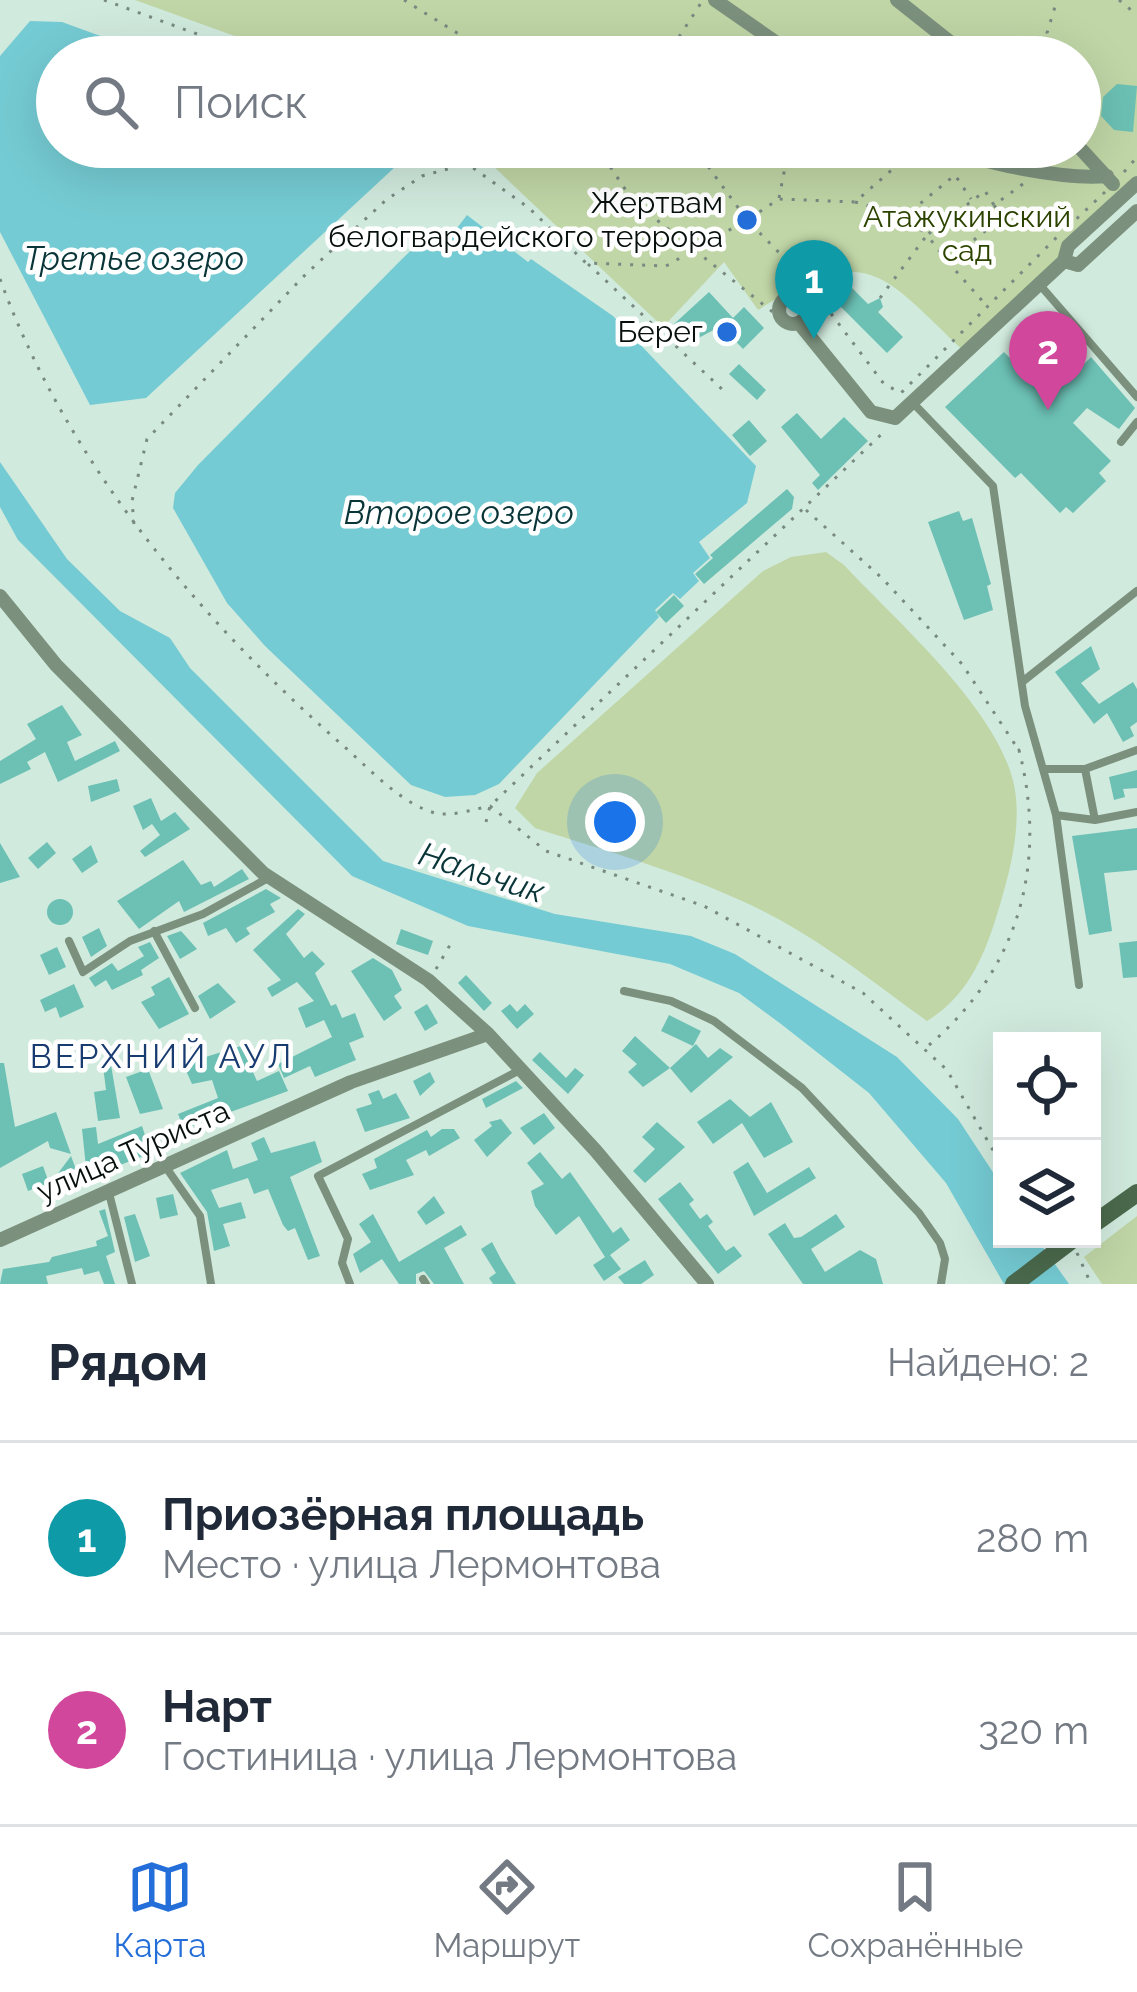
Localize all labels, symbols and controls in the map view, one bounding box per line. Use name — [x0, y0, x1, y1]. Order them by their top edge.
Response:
search box — [36, 36, 1101, 168]
icon: search — [78, 69, 144, 135]
text: Поиск — [174, 76, 308, 129]
place label: Жертвам белогвардейского террора — [328, 185, 723, 254]
park label: Атажукинский сад — [863, 199, 1071, 268]
marker: Жертвам белогвардейского террора — [734, 207, 760, 233]
water label: Третье озеро — [24, 239, 244, 278]
pin: 1 — [775, 240, 853, 339]
pin: 2 — [1009, 311, 1087, 410]
place label: Берег — [618, 314, 703, 349]
marker: Берег — [714, 319, 740, 345]
water label: Второе озеро — [344, 493, 574, 532]
your location — [585, 792, 645, 852]
water label: Нальчик — [414, 834, 550, 911]
map controls — [993, 1032, 1101, 1248]
button: locate — [993, 1032, 1101, 1140]
district label: ВЕРХНИЙ АУЛ — [30, 1037, 294, 1076]
street label: улица Туриста — [31, 1092, 235, 1209]
button: layers — [993, 1140, 1101, 1248]
text: Рядом — [48, 1332, 208, 1392]
text: Найдено: 2 — [887, 1339, 1089, 1385]
text: Приозёрная площадь — [162, 1488, 644, 1541]
text: 1 — [77, 1515, 97, 1561]
text: 280 m — [976, 1515, 1089, 1561]
text: Место · улица Лермонтова — [162, 1541, 661, 1587]
text: Нарт — [162, 1680, 272, 1733]
text: 2 — [76, 1707, 98, 1753]
text: 320 m — [978, 1707, 1089, 1753]
text: Гостиница · улица Лермонтова — [162, 1733, 737, 1779]
tab: Карта — [114, 1854, 206, 1965]
tab: Маршрут — [433, 1854, 580, 1965]
tab: Сохранённые — [807, 1854, 1023, 1965]

